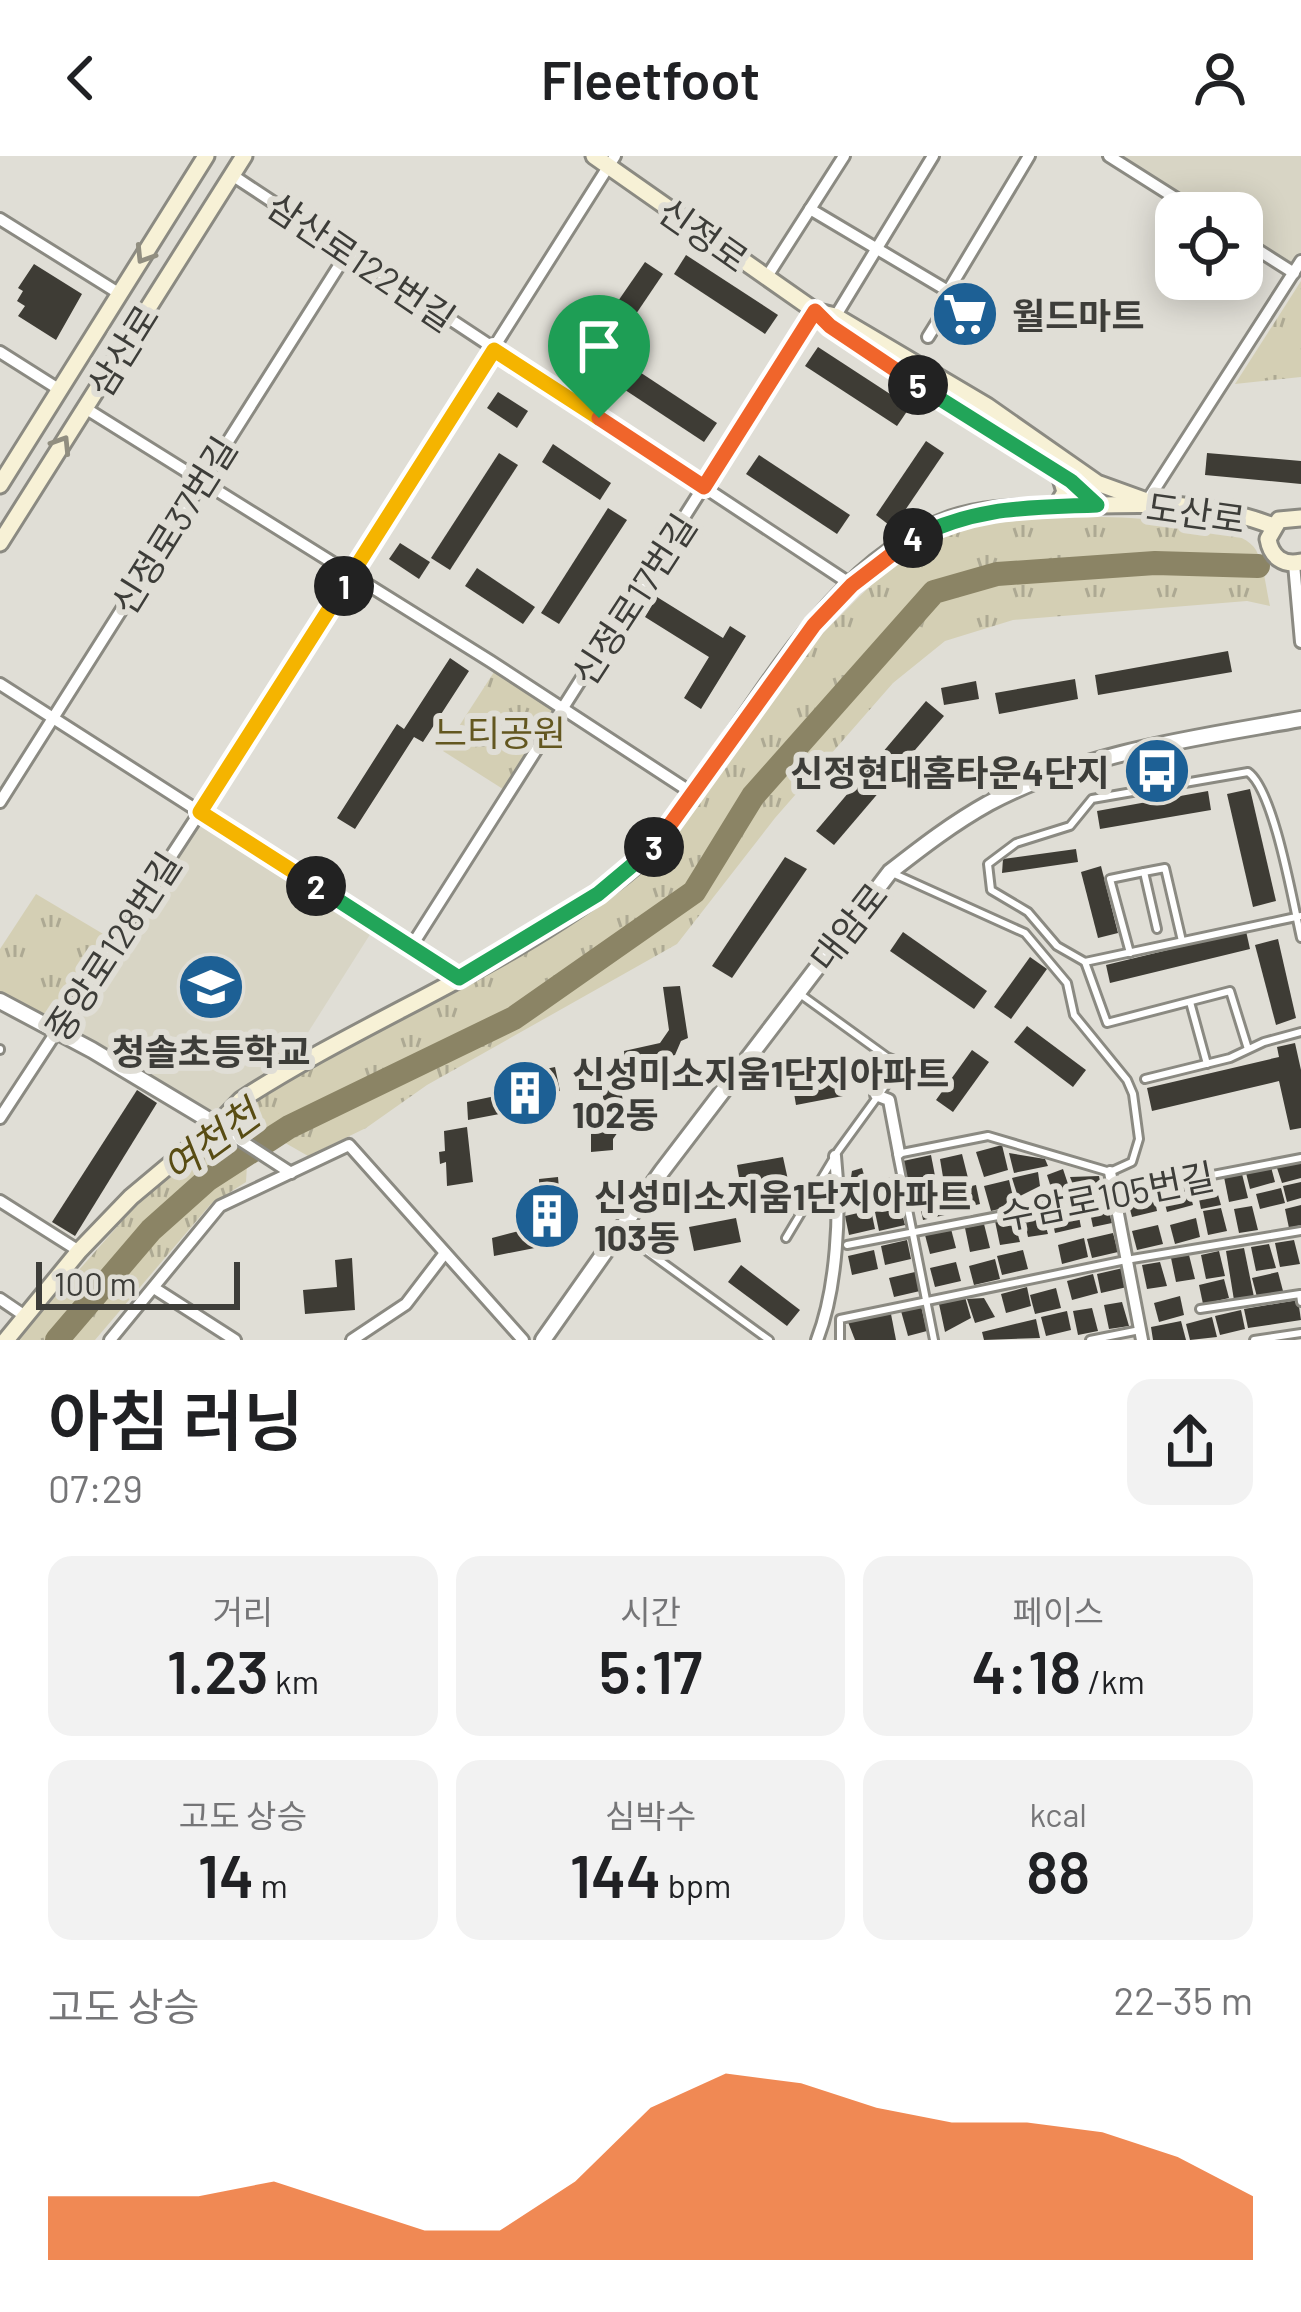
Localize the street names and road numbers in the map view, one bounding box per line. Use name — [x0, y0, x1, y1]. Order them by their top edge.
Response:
street label: 삼산로122번길 — [260, 183, 464, 339]
street label: 신정로 — [651, 188, 757, 280]
street label: 삼산로 — [77, 296, 167, 404]
street label: 신정로37번길 — [101, 428, 245, 622]
street label: 도산로 — [1144, 484, 1248, 540]
street label: 신정로17번길 — [562, 505, 704, 693]
street label: 중앙로128번길 — [35, 844, 189, 1048]
street label: 대암로 — [800, 874, 896, 978]
street label: 수암로105번길 — [996, 1153, 1218, 1237]

